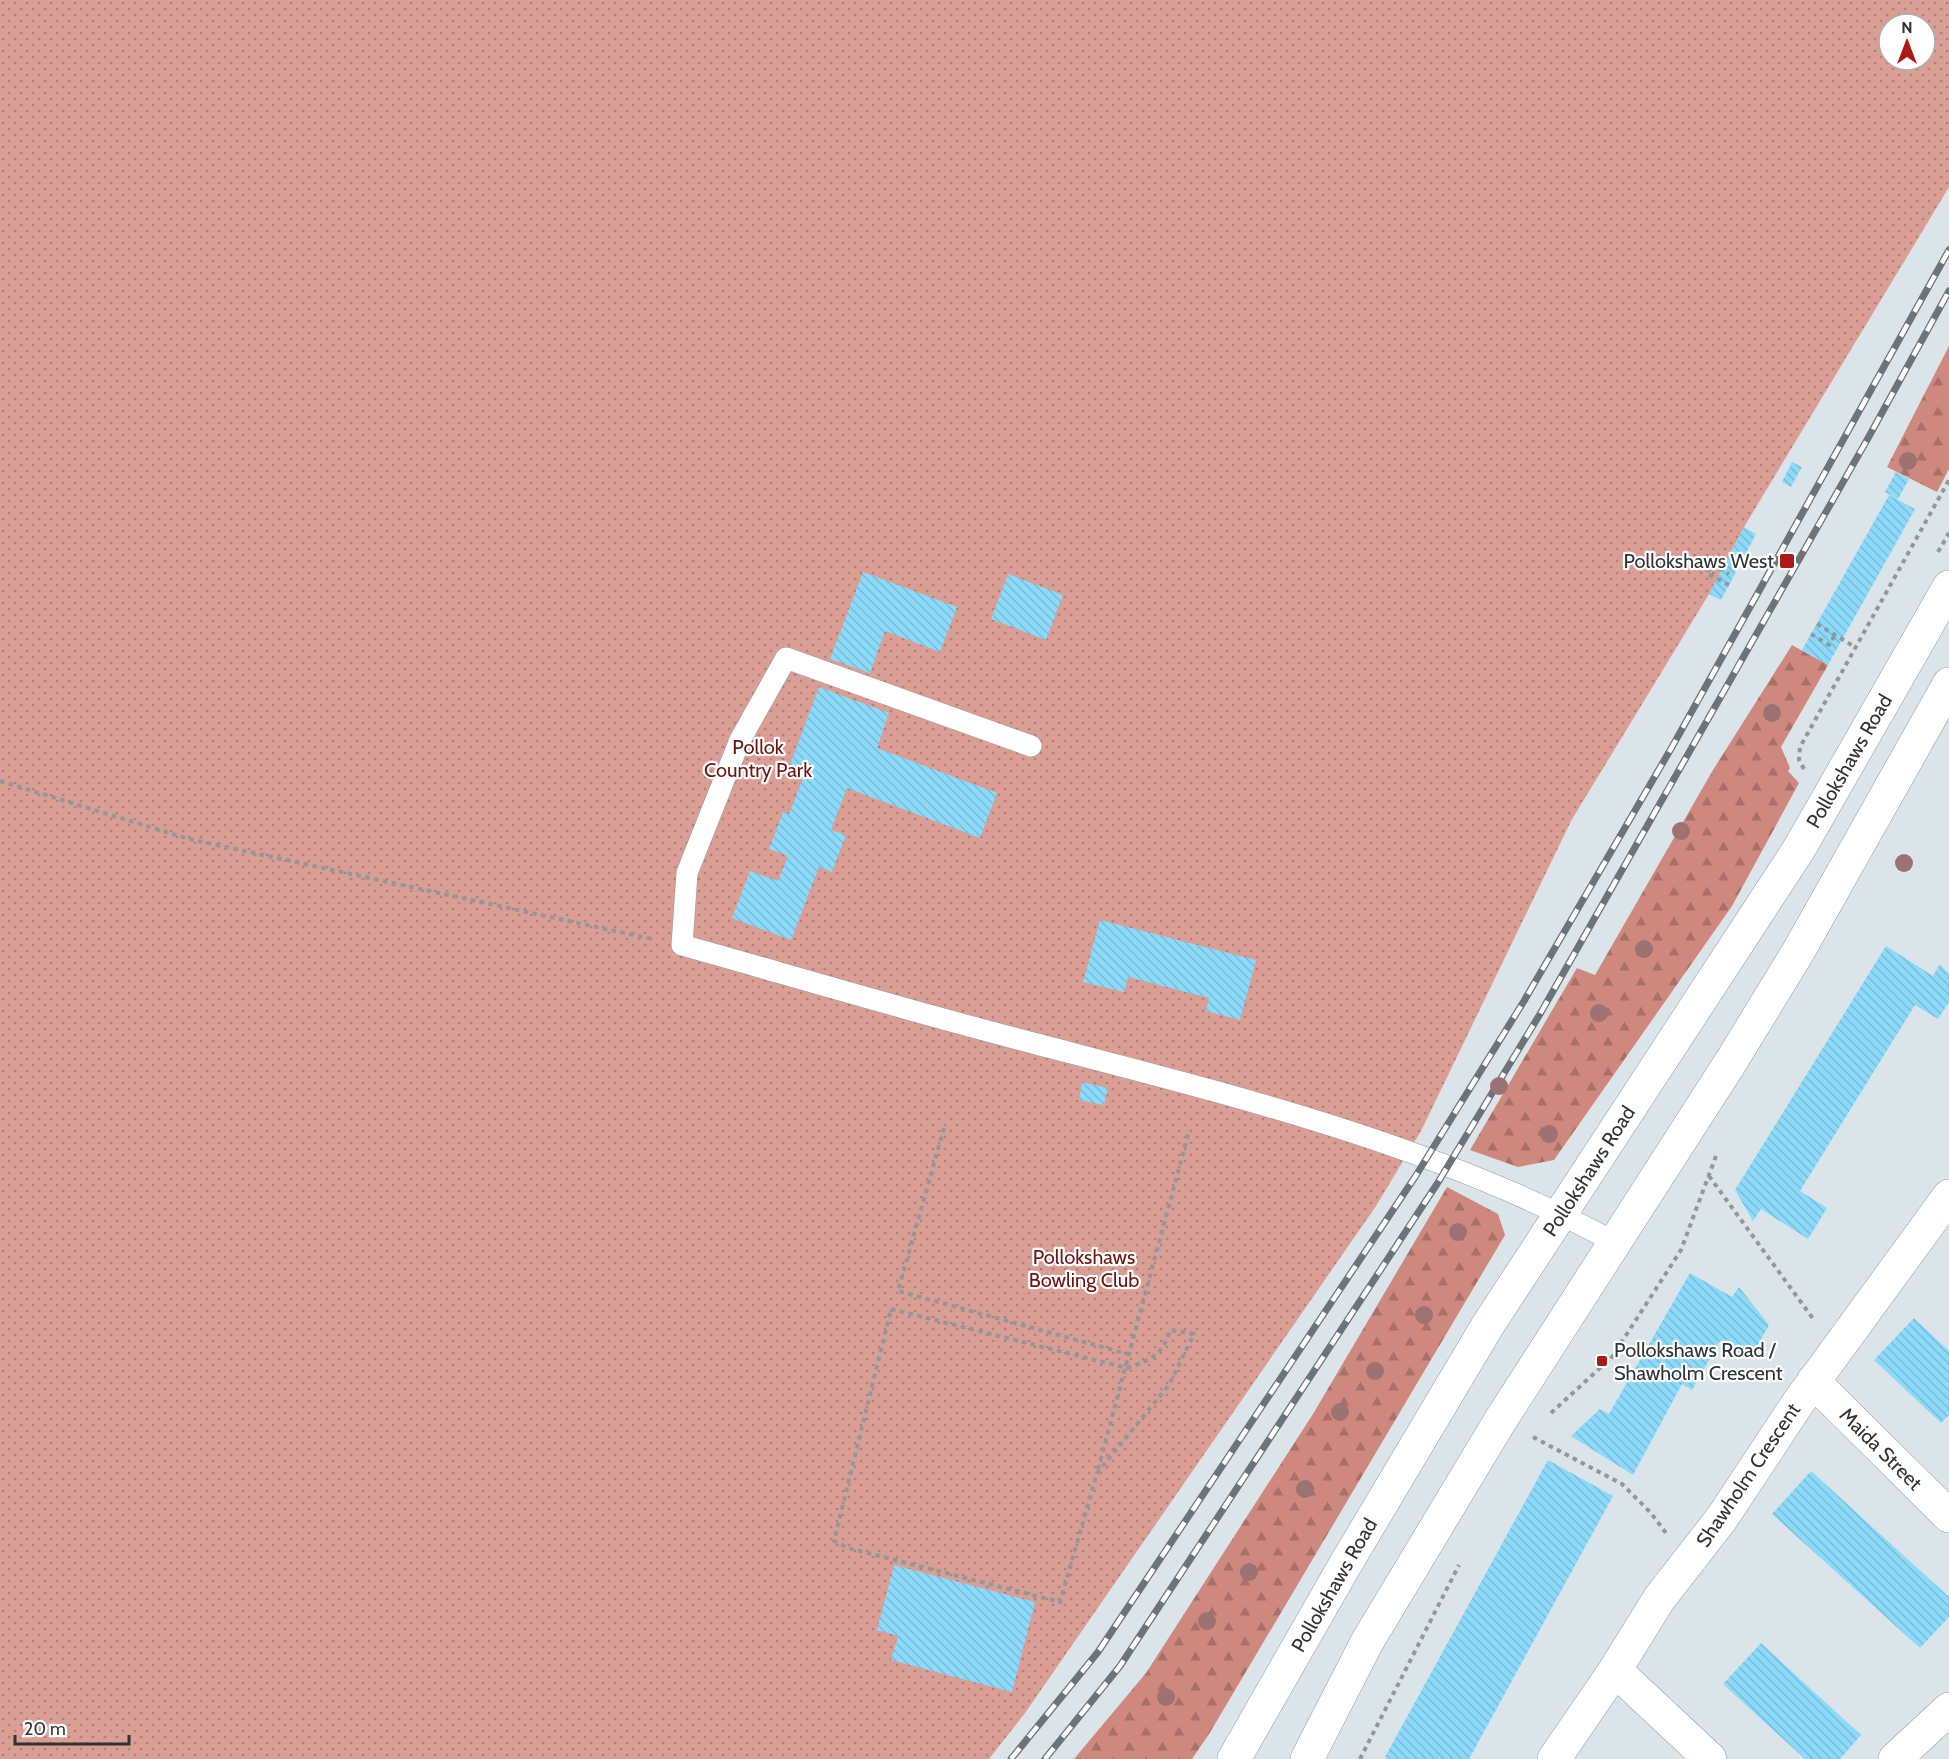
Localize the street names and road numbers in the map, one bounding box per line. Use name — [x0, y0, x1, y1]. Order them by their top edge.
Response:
street label: Pollokshaws Road — [1801, 690, 1897, 832]
street label: Pollokshaws Road — [1538, 1101, 1640, 1241]
street label: Shawholm Crescent — [1691, 1398, 1805, 1552]
street label: Maida Street — [1835, 1403, 1927, 1495]
street label: Pollokshaws Road — [1286, 1514, 1382, 1656]

